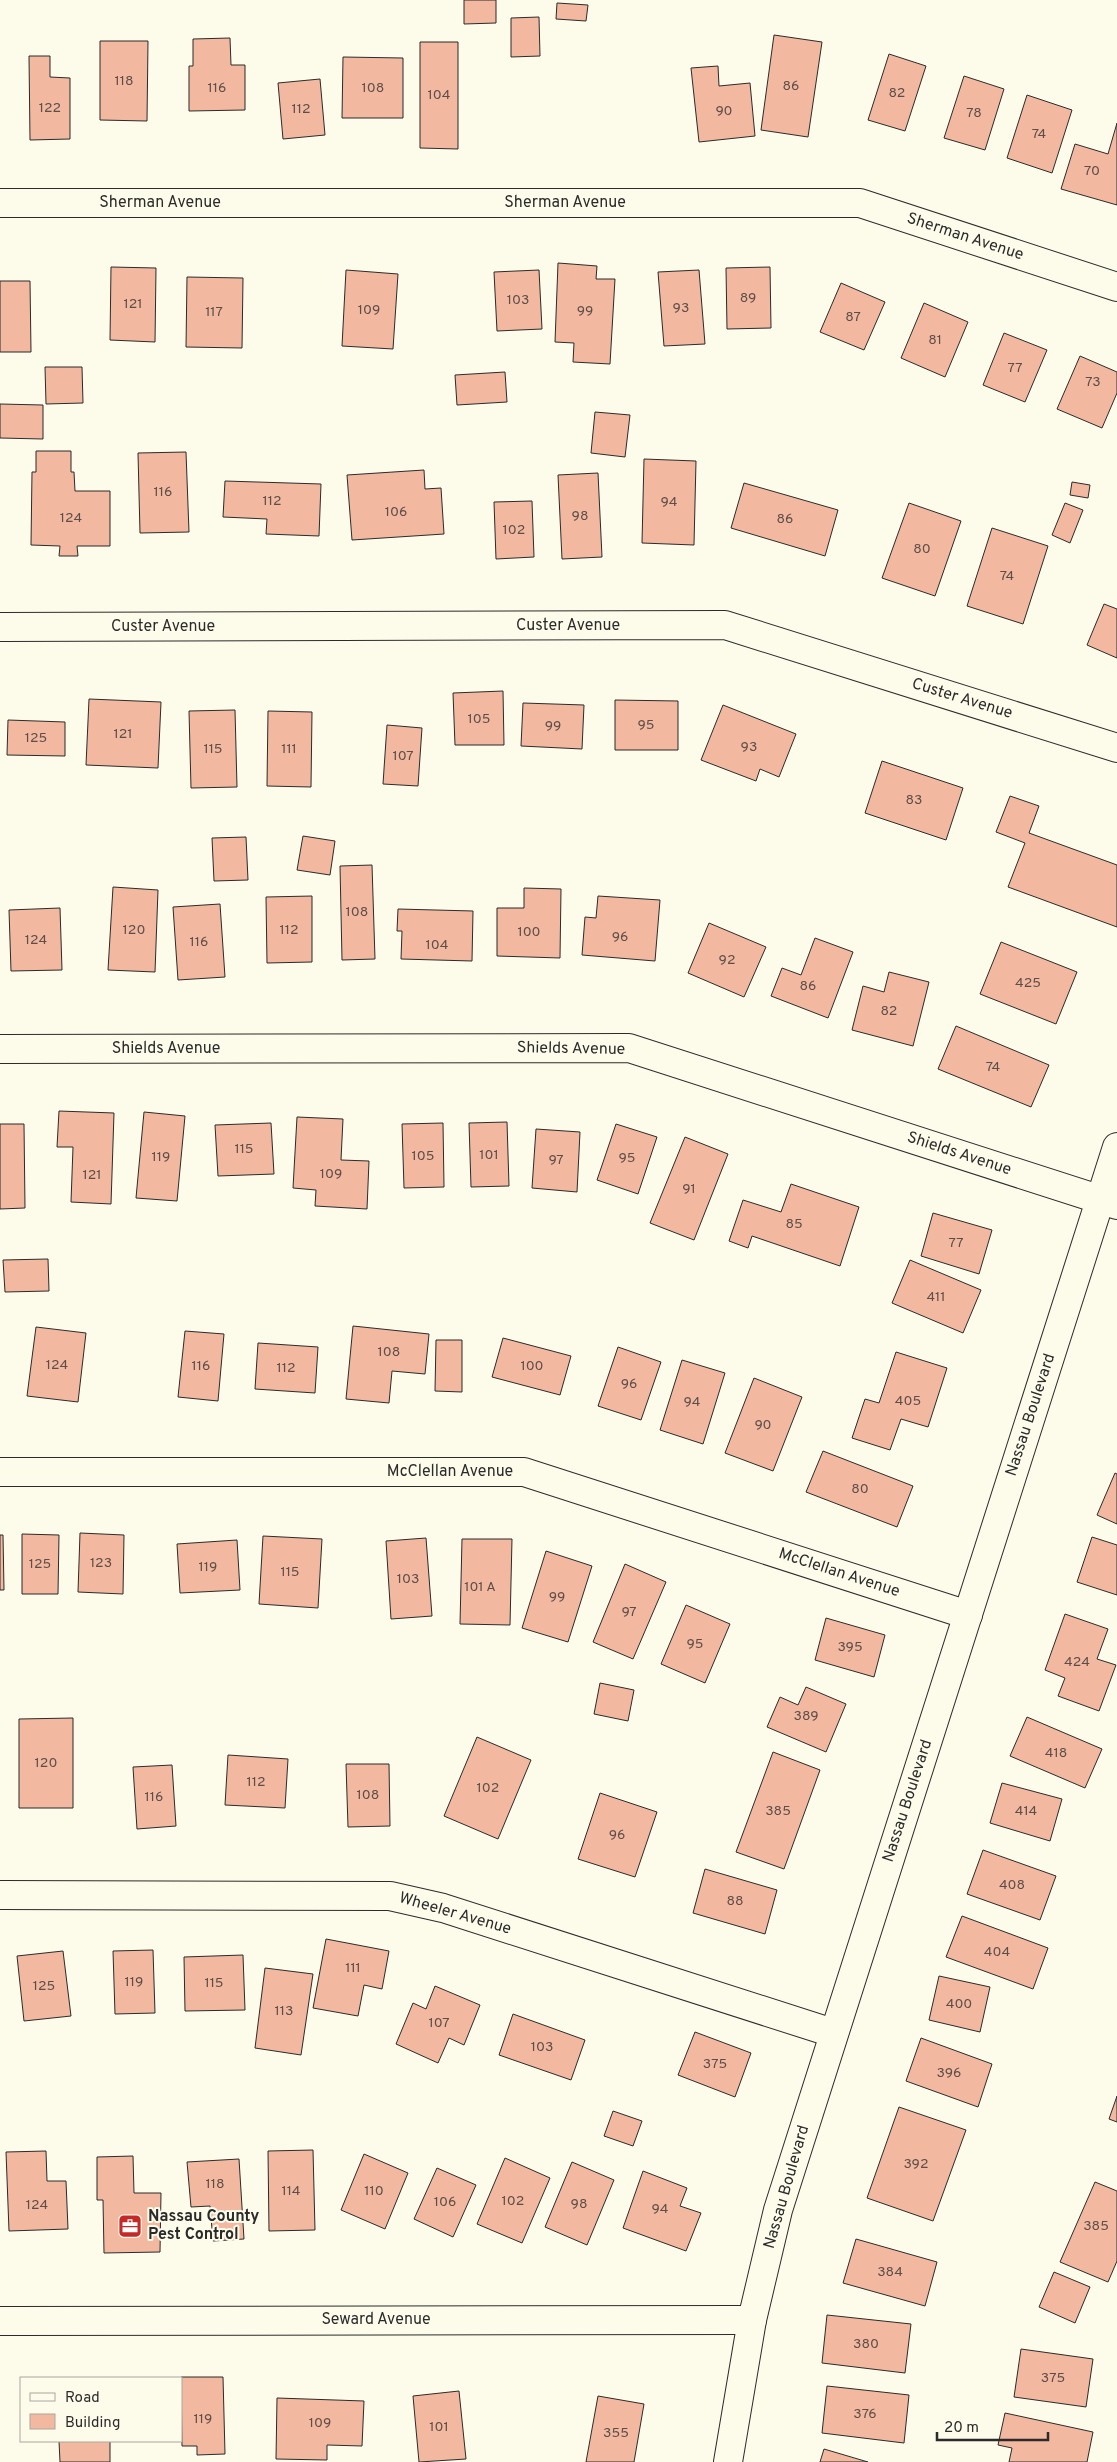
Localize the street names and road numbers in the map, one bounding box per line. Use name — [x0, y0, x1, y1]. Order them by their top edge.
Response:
street label: Sherman Avenue — [99, 193, 221, 213]
street label: Sherman Avenue — [504, 193, 626, 213]
street label: Sherman Avenue — [904, 209, 1026, 265]
street label: Custer Avenue — [516, 616, 620, 636]
street label: Custer Avenue — [111, 617, 215, 637]
street label: Custer Avenue — [909, 674, 1015, 724]
street label: Shields Avenue — [517, 1038, 625, 1060]
street label: Shields Avenue — [112, 1039, 220, 1059]
street label: Shields Avenue — [904, 1128, 1014, 1180]
street label: Nassau Boulevard — [1002, 1351, 1060, 1479]
street label: McClellan Avenue — [387, 1462, 513, 1482]
street label: McClellan Avenue — [776, 1544, 902, 1602]
street label: Nassau Boulevard — [879, 1737, 937, 1865]
street label: Wheeler Avenue — [396, 1888, 514, 1940]
street label: Nassau Boulevard — [760, 2123, 814, 2251]
street label: Seward Avenue — [321, 2310, 431, 2330]

